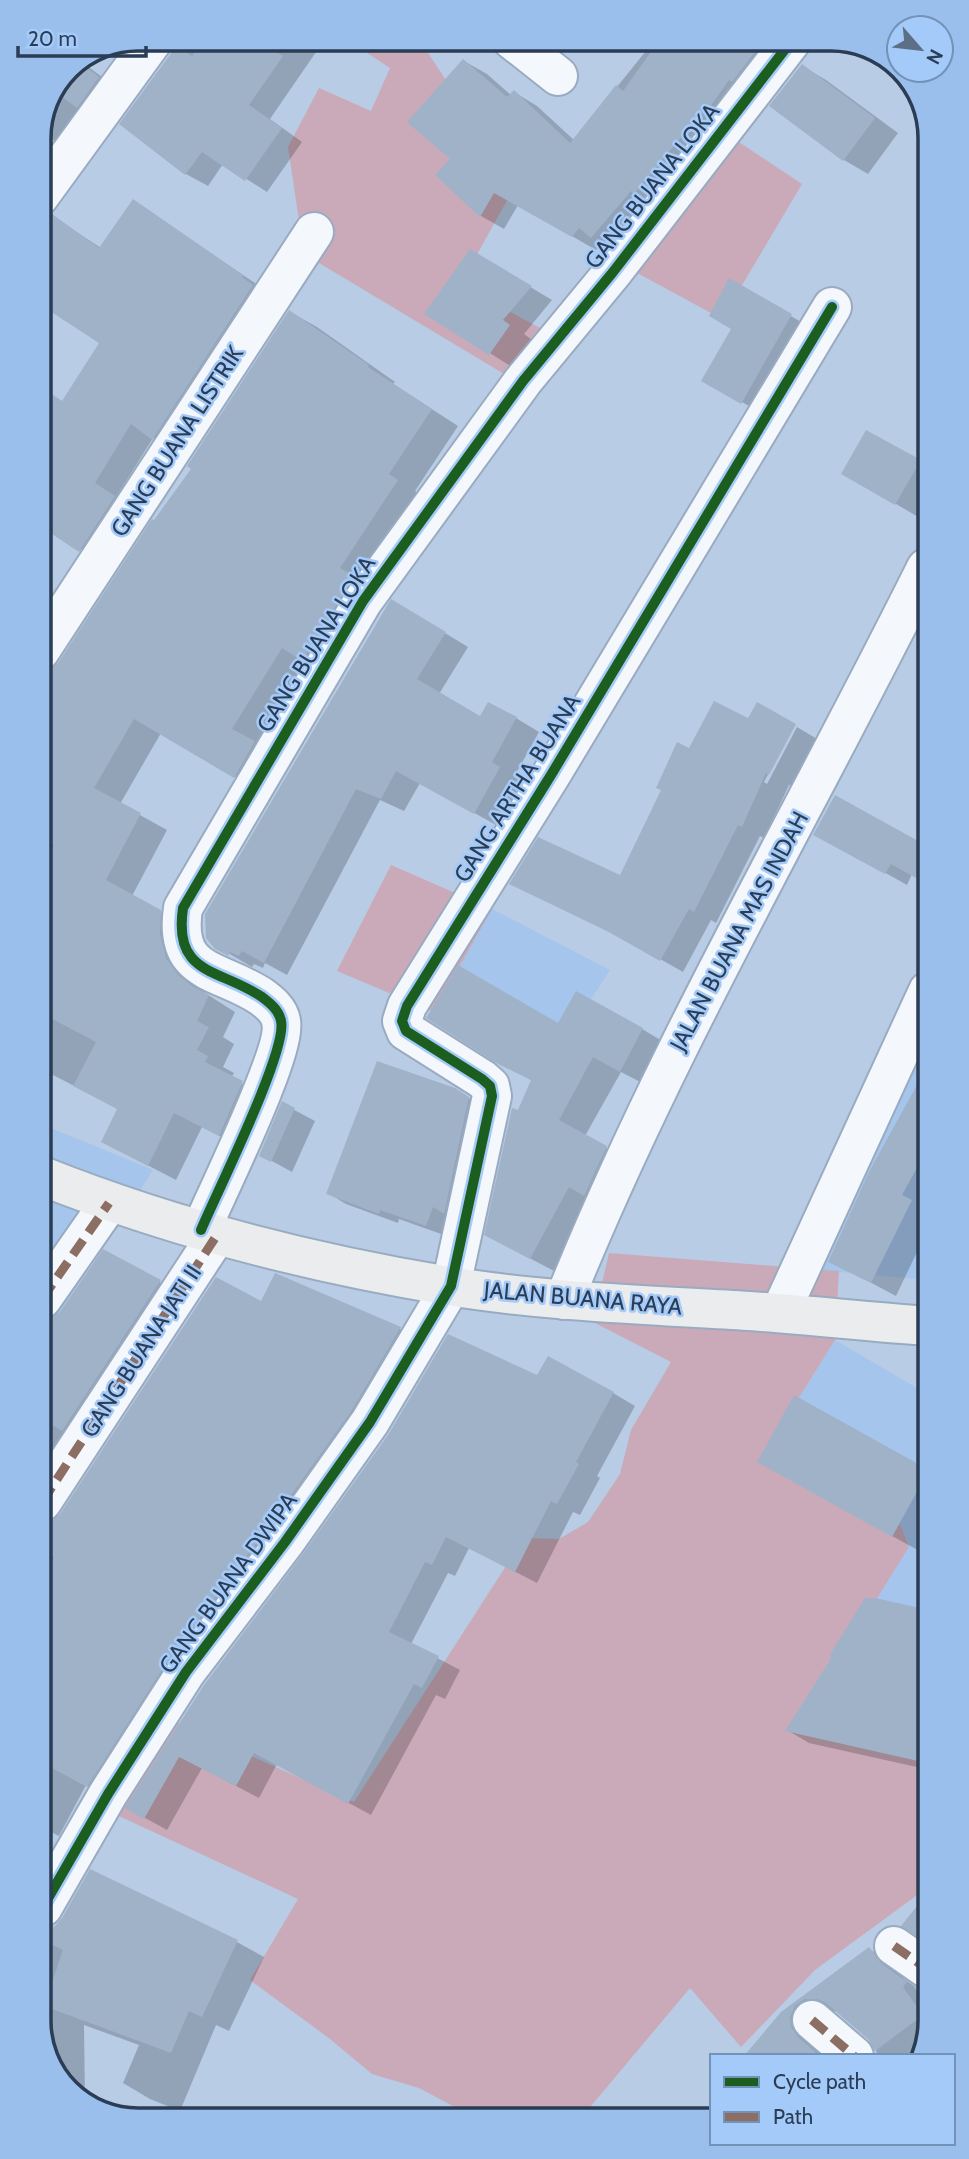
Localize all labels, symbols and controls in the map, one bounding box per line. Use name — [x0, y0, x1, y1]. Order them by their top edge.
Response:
scale bar — [18, 14, 145, 58]
north arrow — [885, 14, 955, 84]
text: 20 m — [28, 26, 77, 51]
text: N — [921, 45, 948, 68]
street label: GANG BUANA LOKA — [579, 98, 725, 274]
street label: GANG BUANA LISTRIK — [105, 340, 249, 542]
street label: GANG BUANA LOKA — [251, 551, 381, 737]
street label: GANG ARTHA BUANA — [448, 689, 586, 887]
street label: JALAN BUANA MAS INDAH — [663, 806, 814, 1056]
street label: GANG BUANA JATI II — [75, 1260, 207, 1442]
street label: JALAN BUANA RAYA — [482, 1275, 683, 1321]
street label: GANG BUANA DWIPA — [153, 1487, 303, 1679]
legend — [710, 2054, 955, 2145]
text: Cycle path — [773, 2069, 866, 2094]
text: Path — [773, 2104, 813, 2129]

